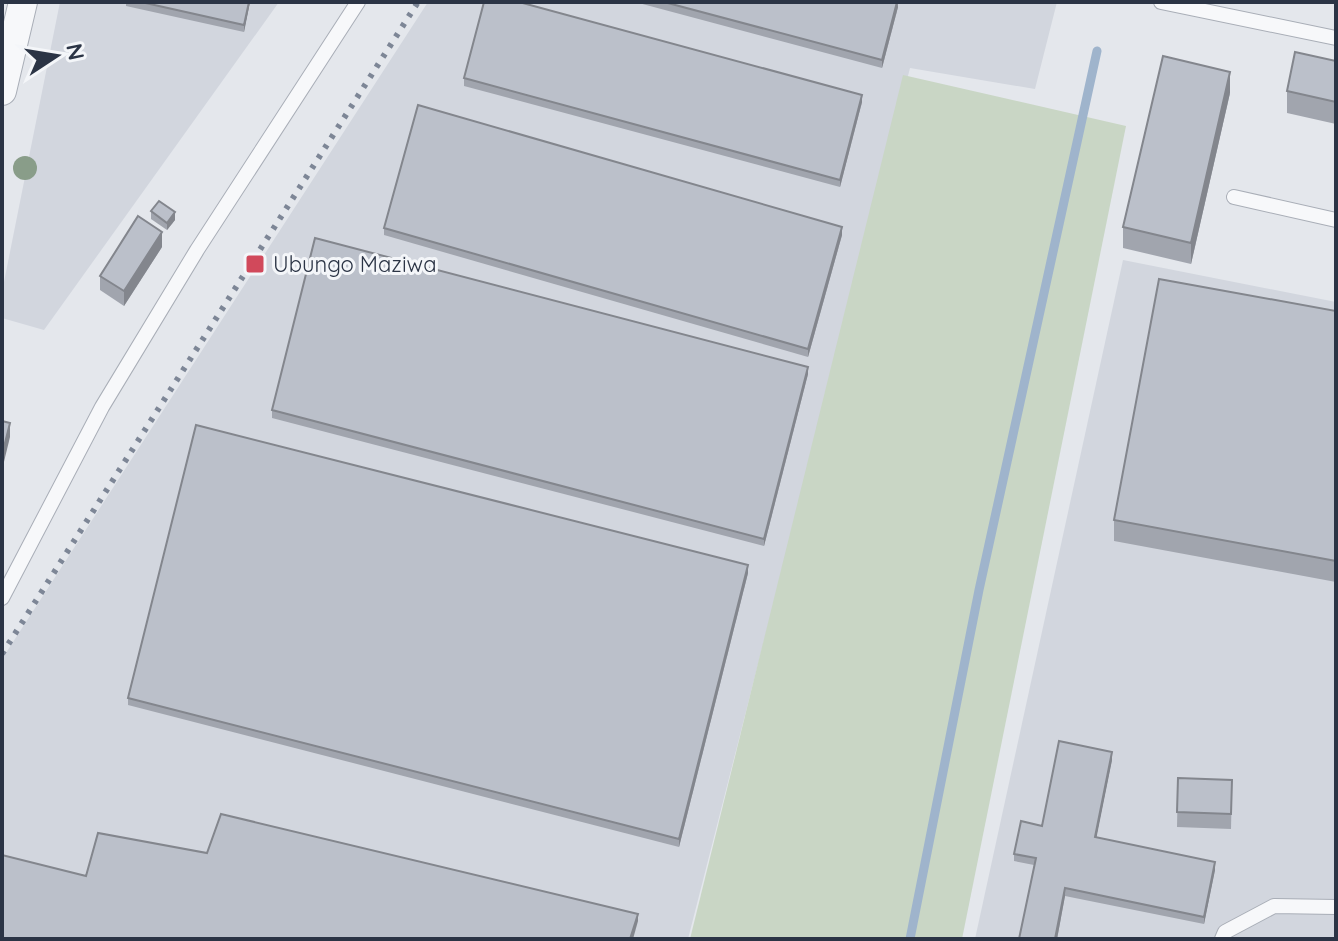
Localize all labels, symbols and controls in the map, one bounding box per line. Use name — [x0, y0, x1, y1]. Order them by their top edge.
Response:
north arrow — [16, 16, 96, 96]
text: N — [60, 41, 91, 63]
place label: Ubungo Maziwa — [273, 250, 437, 278]
marker: Ubungo Maziwa — [244, 253, 266, 275]

